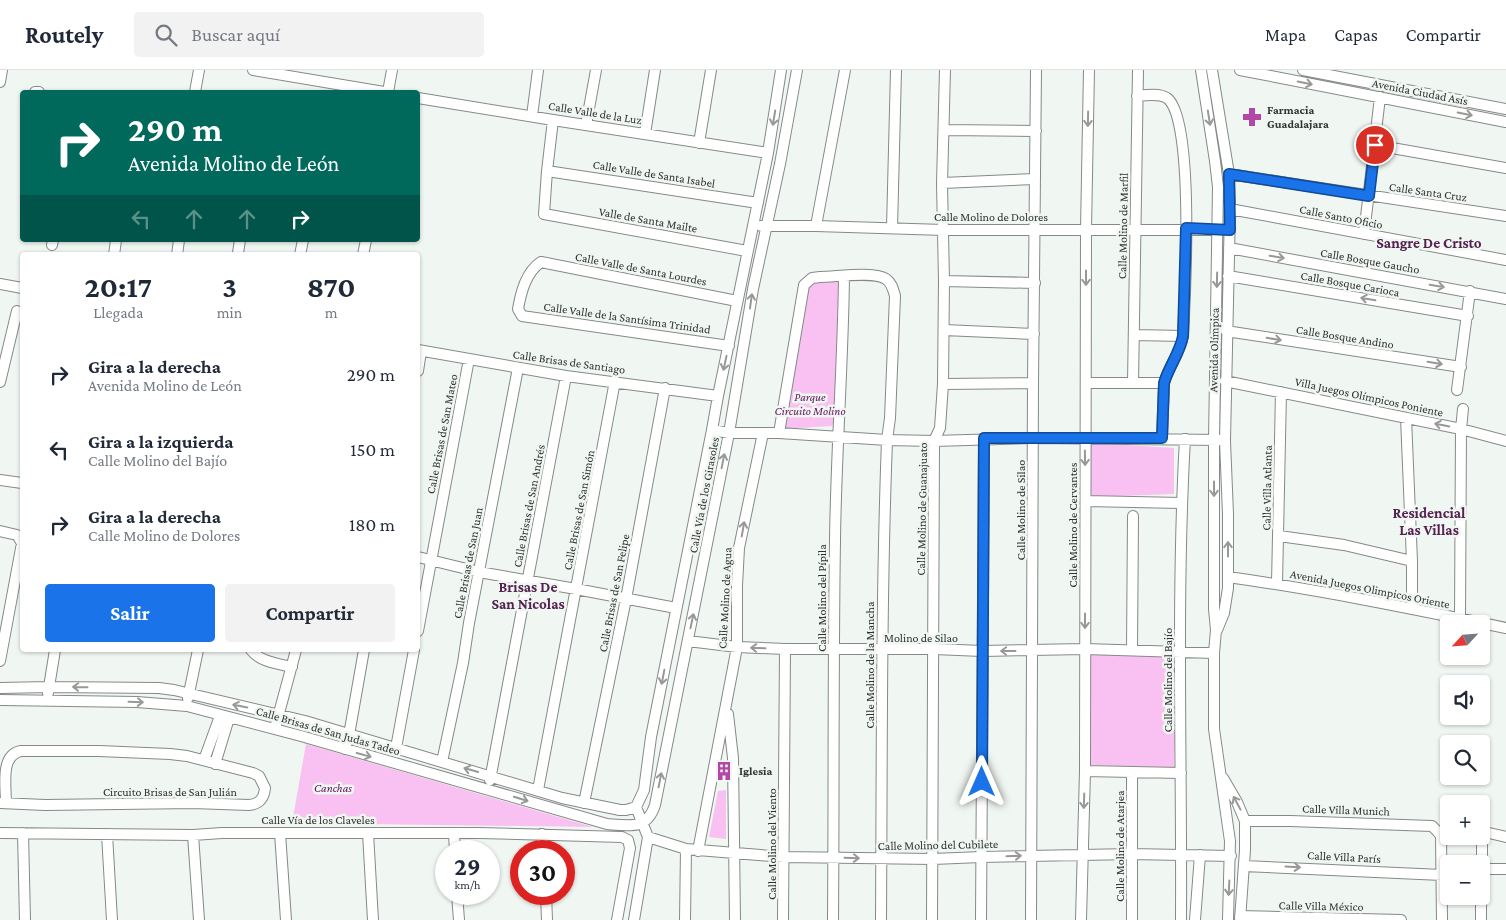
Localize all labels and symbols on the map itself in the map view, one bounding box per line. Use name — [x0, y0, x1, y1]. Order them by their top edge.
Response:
street label: Avenida Ciudad Asís — [1371, 76, 1469, 108]
one-way arrow — [1297, 78, 1313, 88]
street label: Calle Valle de la Luz — [547, 99, 643, 127]
place label: Farmacia Guadalajara — [1267, 103, 1329, 131]
pharmacy icon: Farmacia Guadalajara — [1241, 106, 1263, 128]
one-way arrow — [1456, 109, 1472, 119]
one-way arrow — [768, 110, 778, 126]
one-way arrow — [1084, 110, 1093, 126]
one-way arrow — [1204, 110, 1214, 126]
pin — [1354, 124, 1396, 166]
street label: Calle Valle de Santa Isabel — [592, 157, 716, 191]
street label: Calle Molino de Marfil — [1115, 173, 1131, 279]
street label: Calle Santa Cruz — [1388, 180, 1468, 204]
street label: Calle Santo Oficio — [1298, 202, 1384, 232]
street label: Valle de Santa Mailte — [598, 204, 698, 236]
street label: Calle Molino de Dolores — [934, 210, 1048, 224]
district label: Sangre De Cristo — [1376, 235, 1482, 251]
street label: Calle Bosque Gaucho — [1319, 245, 1421, 277]
street label: Calle Valle de Santa Lourdes — [574, 249, 708, 289]
one-way arrow — [1269, 252, 1285, 262]
street label: Calle Bosque Carioca — [1299, 268, 1401, 300]
one-way arrow — [1081, 270, 1091, 286]
one-way arrow — [1212, 272, 1222, 288]
one-way arrow — [1429, 281, 1445, 291]
one-way arrow — [747, 294, 757, 310]
one-way arrow — [1361, 294, 1377, 304]
street label: Calle Valle de la Santísima Trinidad — [543, 299, 712, 337]
street label: Avenida Olímpica — [1206, 307, 1222, 393]
street label: Calle Bosque Andino — [1295, 322, 1395, 352]
one-way arrow — [1266, 334, 1282, 344]
street label: Calle Brisas de Santiago — [512, 347, 626, 377]
one-way arrow — [720, 355, 729, 371]
one-way arrow — [1427, 359, 1443, 369]
street label: Calle Brisas de San Mateo — [423, 373, 461, 495]
street label: Villa Juegos Olímpicos Poniente — [1294, 374, 1444, 420]
park label: Parque Circuito Molino — [774, 390, 846, 418]
one-way arrow — [1434, 420, 1450, 429]
street label: Calle Vía de los Girasoles — [686, 435, 722, 554]
street label: Calle Molino de Guanajuato — [914, 442, 930, 576]
street label: Calle Brisas de San Andrés — [510, 443, 548, 569]
street label: Calle Villa Atlanta — [1259, 445, 1275, 531]
street label: Calle Brisas de San Simón — [560, 448, 598, 571]
one-way arrow — [1080, 450, 1090, 466]
one-way arrow — [719, 454, 729, 470]
street label: Calle Molino de Silao — [1014, 460, 1028, 560]
street label: Calle Molino de Cervantes — [1066, 462, 1080, 588]
one-way arrow — [1209, 480, 1219, 496]
district label: Residencial Las Villas — [1393, 505, 1466, 538]
street label: Calle Brisas de San Juan — [450, 506, 486, 620]
one-way arrow — [738, 521, 748, 537]
street label: Calle Brisas de San Felipe — [596, 533, 632, 653]
one-way arrow — [1223, 541, 1233, 557]
street label: Calle Molino del Pípila — [815, 544, 829, 652]
street label: Calle Molino de Agua — [715, 546, 735, 649]
street label: Avenida Juegos Olimpicos Oriente — [1289, 567, 1451, 611]
district label: Brisas De San Nicolas — [491, 579, 565, 612]
street label: Calle Molino de la Mancha — [863, 601, 877, 728]
one-way arrow — [1080, 612, 1090, 628]
one-way arrow — [688, 613, 697, 629]
north arrow — [1440, 615, 1490, 665]
street label: Calle Molino del Bajío — [1161, 628, 1175, 732]
street label: Molino de Silao — [884, 631, 958, 645]
one-way arrow — [750, 643, 766, 653]
one-way arrow — [1000, 646, 1016, 656]
one-way arrow — [657, 669, 667, 685]
one-way arrow — [72, 683, 88, 692]
one-way arrow — [128, 697, 144, 707]
one-way arrow — [233, 701, 249, 710]
street label: Calle Brisas de San Judas Tadeo — [254, 704, 402, 758]
one-way arrow — [356, 750, 372, 760]
position arrow — [955, 755, 1007, 807]
building icon: Iglesia — [713, 760, 735, 782]
place label: Iglesia — [739, 764, 773, 778]
one-way arrow — [463, 765, 479, 775]
one-way arrow — [656, 773, 665, 789]
park label: Canchas — [314, 781, 352, 795]
street label: Circuito Brisas de San Julián — [103, 785, 238, 799]
street label: Calle Molino del Viento — [765, 788, 779, 900]
street label: Calle Molino de Atarjea — [1113, 790, 1127, 902]
one-way arrow — [1079, 792, 1089, 808]
one-way arrow — [512, 794, 528, 804]
one-way arrow — [1232, 796, 1242, 811]
street label: Calle Villa Munich — [1302, 801, 1391, 819]
street label: Calle Vía de los Claveles — [261, 813, 375, 827]
street label: Calle Molino del Cubilete — [878, 837, 998, 853]
speed limit sign: 30 — [510, 840, 575, 905]
street label: Calle Villa París — [1307, 848, 1382, 866]
one-way arrow — [1006, 851, 1022, 860]
one-way arrow — [844, 854, 860, 863]
one-way arrow — [1285, 863, 1301, 872]
one-way arrow — [1225, 880, 1234, 896]
street label: Calle Villa México — [1278, 898, 1364, 914]

